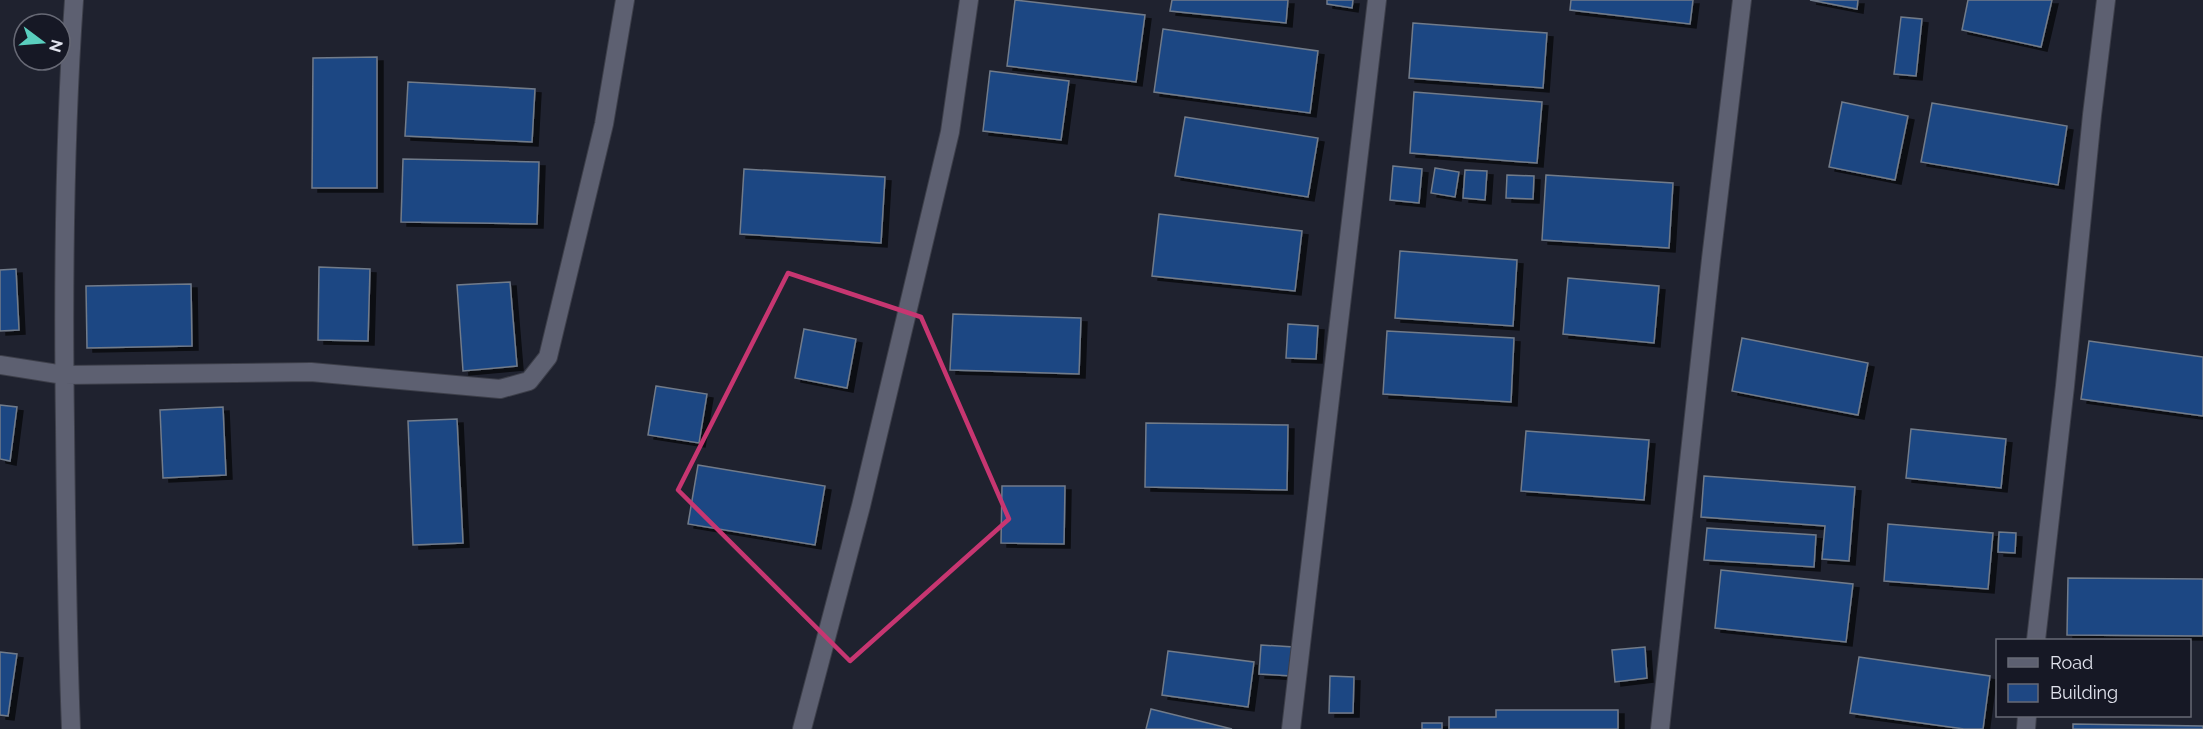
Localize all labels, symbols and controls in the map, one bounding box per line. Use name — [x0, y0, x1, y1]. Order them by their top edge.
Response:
north arrow — [12, 12, 72, 72]
text: N — [45, 38, 67, 54]
legend — [1996, 639, 2191, 717]
text: Road — [2050, 652, 2093, 673]
text: Building — [2050, 682, 2118, 703]

